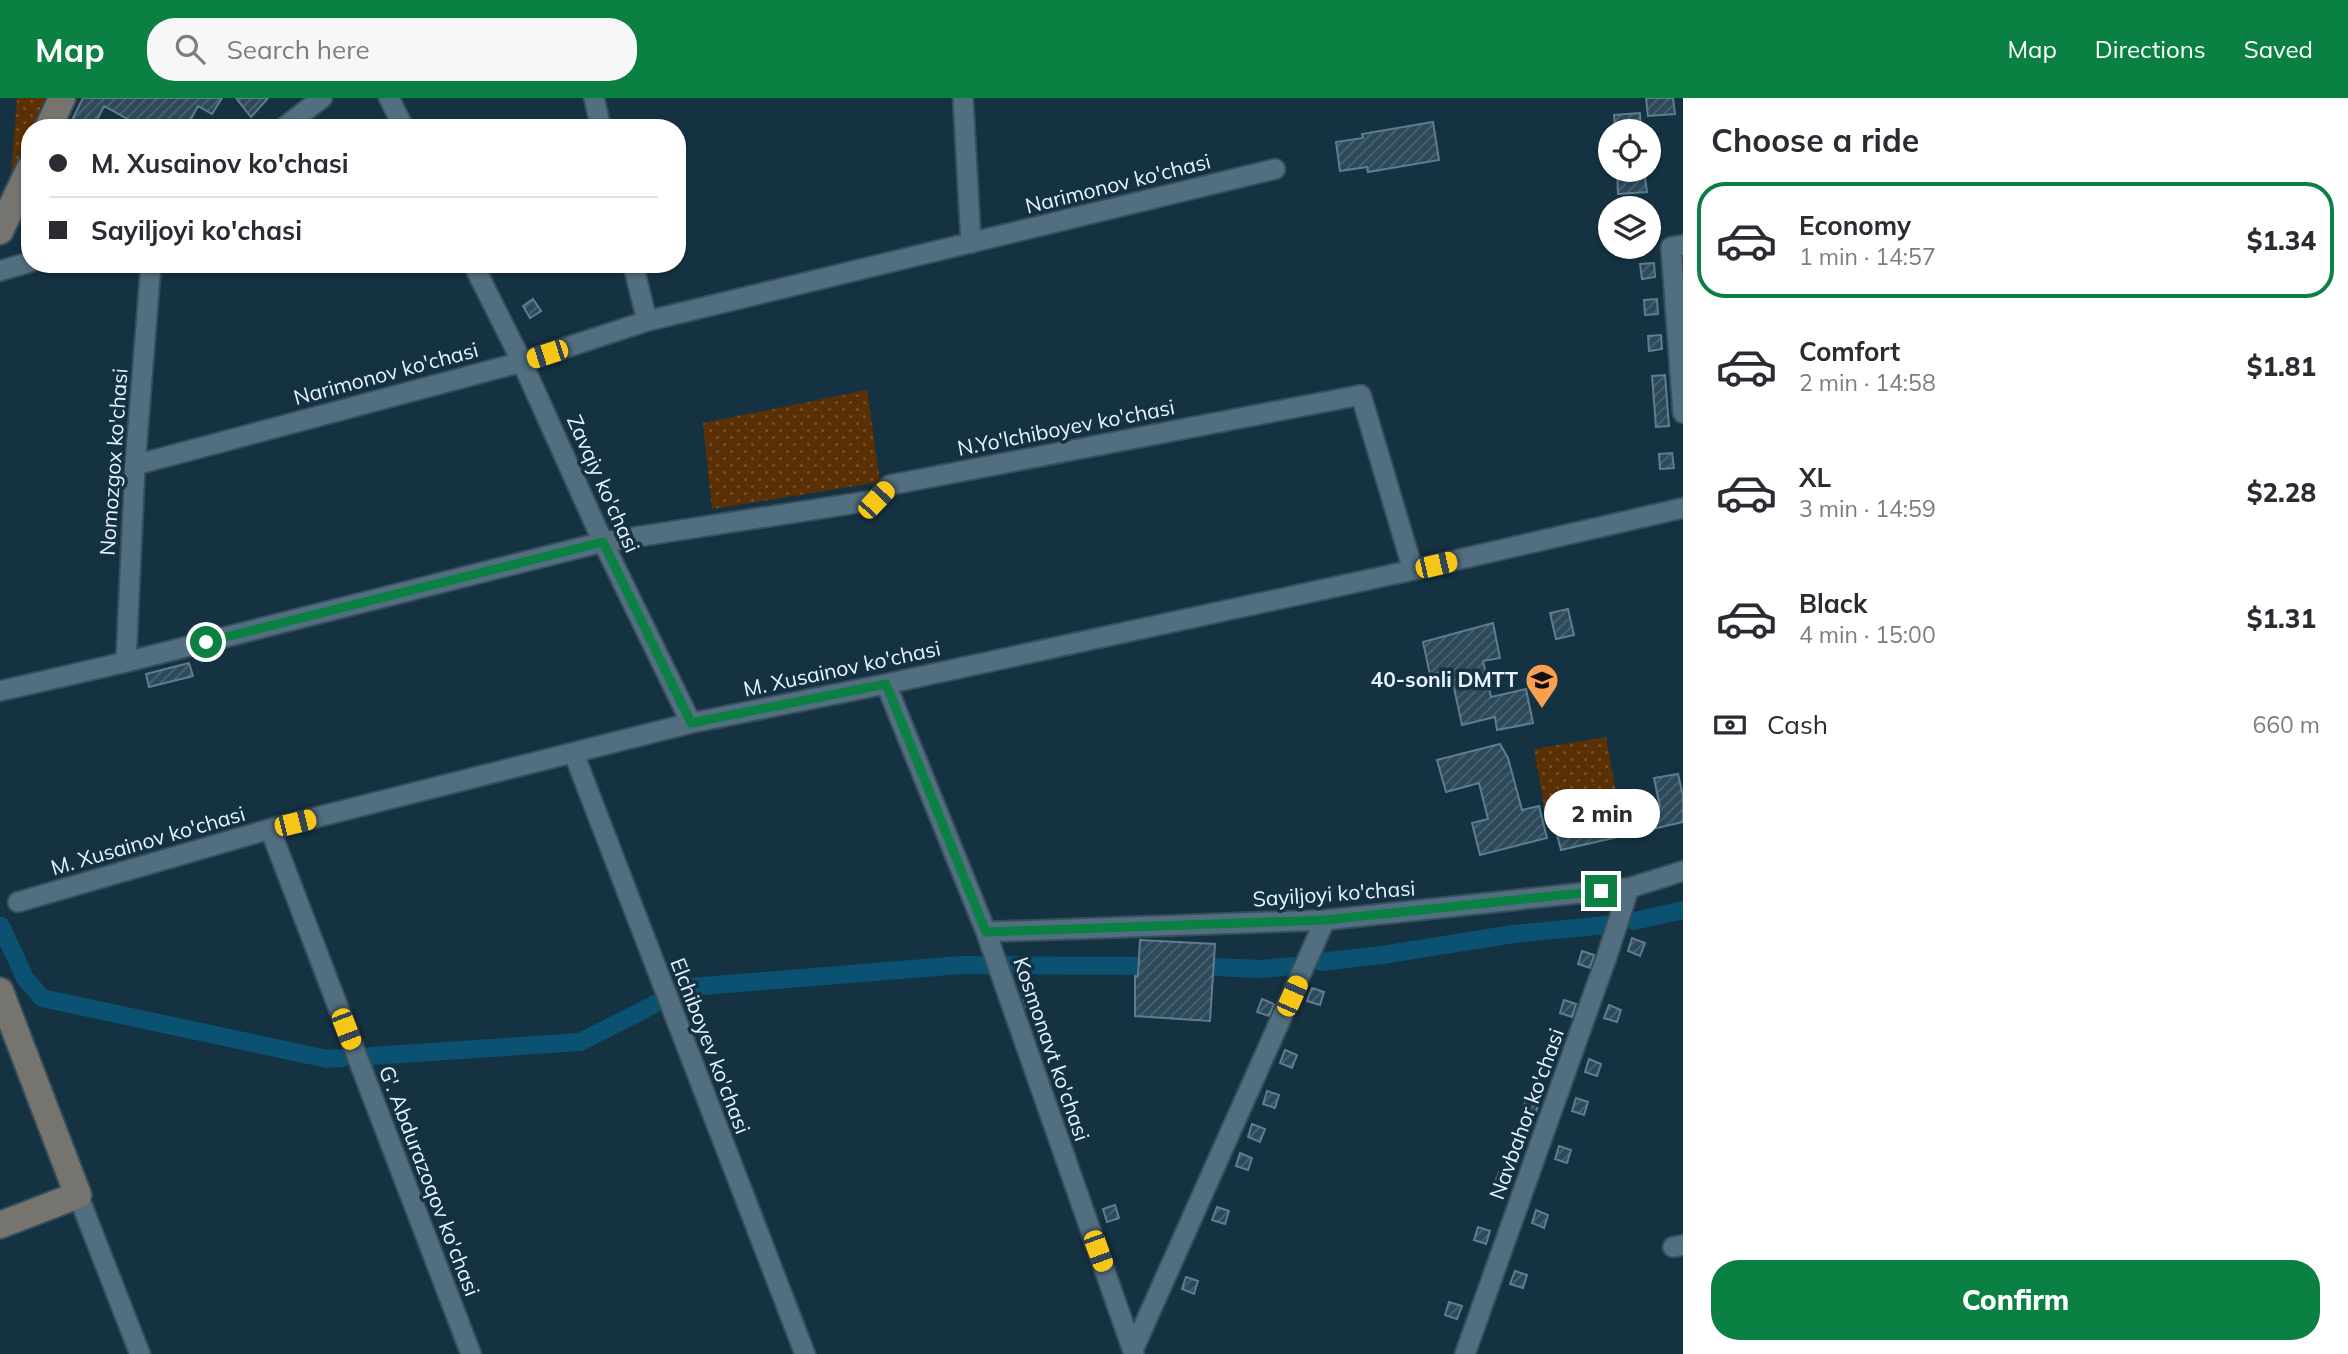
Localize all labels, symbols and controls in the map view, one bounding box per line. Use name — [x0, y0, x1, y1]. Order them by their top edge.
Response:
search box — [147, 18, 637, 81]
text: Map — [35, 29, 105, 70]
icon: search — [171, 30, 209, 68]
text: Search here — [227, 33, 370, 66]
text: Map — [2007, 34, 2057, 64]
text: Directions — [2095, 34, 2206, 64]
text: Saved — [2244, 34, 2313, 64]
map controls — [1598, 119, 1661, 259]
button: locate — [1598, 119, 1661, 182]
text: Choose a ride — [1711, 120, 1919, 160]
text: M. Xusainov ko'chasi — [91, 147, 349, 180]
street label: Narimonov ko'chasi — [1022, 147, 1213, 219]
button: layers — [1598, 196, 1661, 259]
icon: car — [1715, 209, 1778, 272]
text: Economy — [1799, 209, 1911, 242]
text: Sayiljoyi ko'chasi — [91, 214, 302, 247]
text: $1.34 — [2247, 224, 2316, 257]
text: 1 min · 14:57 — [1799, 242, 1936, 271]
icon: car — [1715, 335, 1778, 398]
text: Comfort — [1799, 335, 1900, 368]
street label: Narimonov ko'chasi — [291, 336, 481, 410]
car — [524, 338, 571, 370]
text: $1.81 — [2247, 350, 2316, 383]
street label: Nomozgox ko'chasi — [93, 367, 133, 556]
text: 2 min · 14:58 — [1799, 368, 1936, 397]
street label: N.Yo'lchiboyev ko'chasi — [955, 393, 1177, 461]
street label: Zavqiy ko'chasi — [562, 411, 646, 556]
icon: car — [1715, 461, 1778, 524]
text: XL — [1799, 461, 1831, 494]
text: $2.28 — [2247, 476, 2316, 509]
car — [854, 477, 899, 523]
text: 3 min · 14:59 — [1799, 494, 1936, 523]
car — [1414, 550, 1459, 580]
icon: car — [1715, 587, 1778, 650]
text: Black — [1799, 587, 1867, 620]
text: $1.31 — [2247, 602, 2316, 635]
text: 4 min · 15:00 — [1799, 620, 1936, 649]
route start — [190, 626, 222, 658]
street label: M. Xusainov ko'chasi — [741, 634, 943, 702]
school or university icon: 40-sonli DMTT — [1523, 661, 1561, 710]
place label: 40-sonli DMTT — [1371, 666, 1518, 692]
icon: cash — [1711, 706, 1749, 744]
text: Cash — [1767, 708, 1828, 741]
text: 660 m — [2252, 710, 2320, 739]
callout: 2 min — [1543, 790, 1659, 838]
text: 2 min — [1571, 799, 1633, 828]
street label: M. Xusainov ko'chasi — [48, 800, 248, 880]
car — [273, 808, 318, 838]
street label: Sayiljoyi ko'chasi — [1252, 874, 1416, 912]
route end — [1585, 875, 1617, 907]
street label: Kosmonavt ko'chasi — [1008, 953, 1096, 1144]
street label: Elchiboyev ko'chasi — [665, 954, 756, 1137]
car — [1274, 973, 1311, 1019]
car — [329, 1006, 364, 1052]
street label: Navbahor ko'chasi — [1483, 1025, 1569, 1203]
street label: G'. Abdurazoqov ko'chasi — [374, 1062, 486, 1300]
car — [1081, 1228, 1116, 1274]
button: Confirm — [1711, 1260, 2320, 1340]

